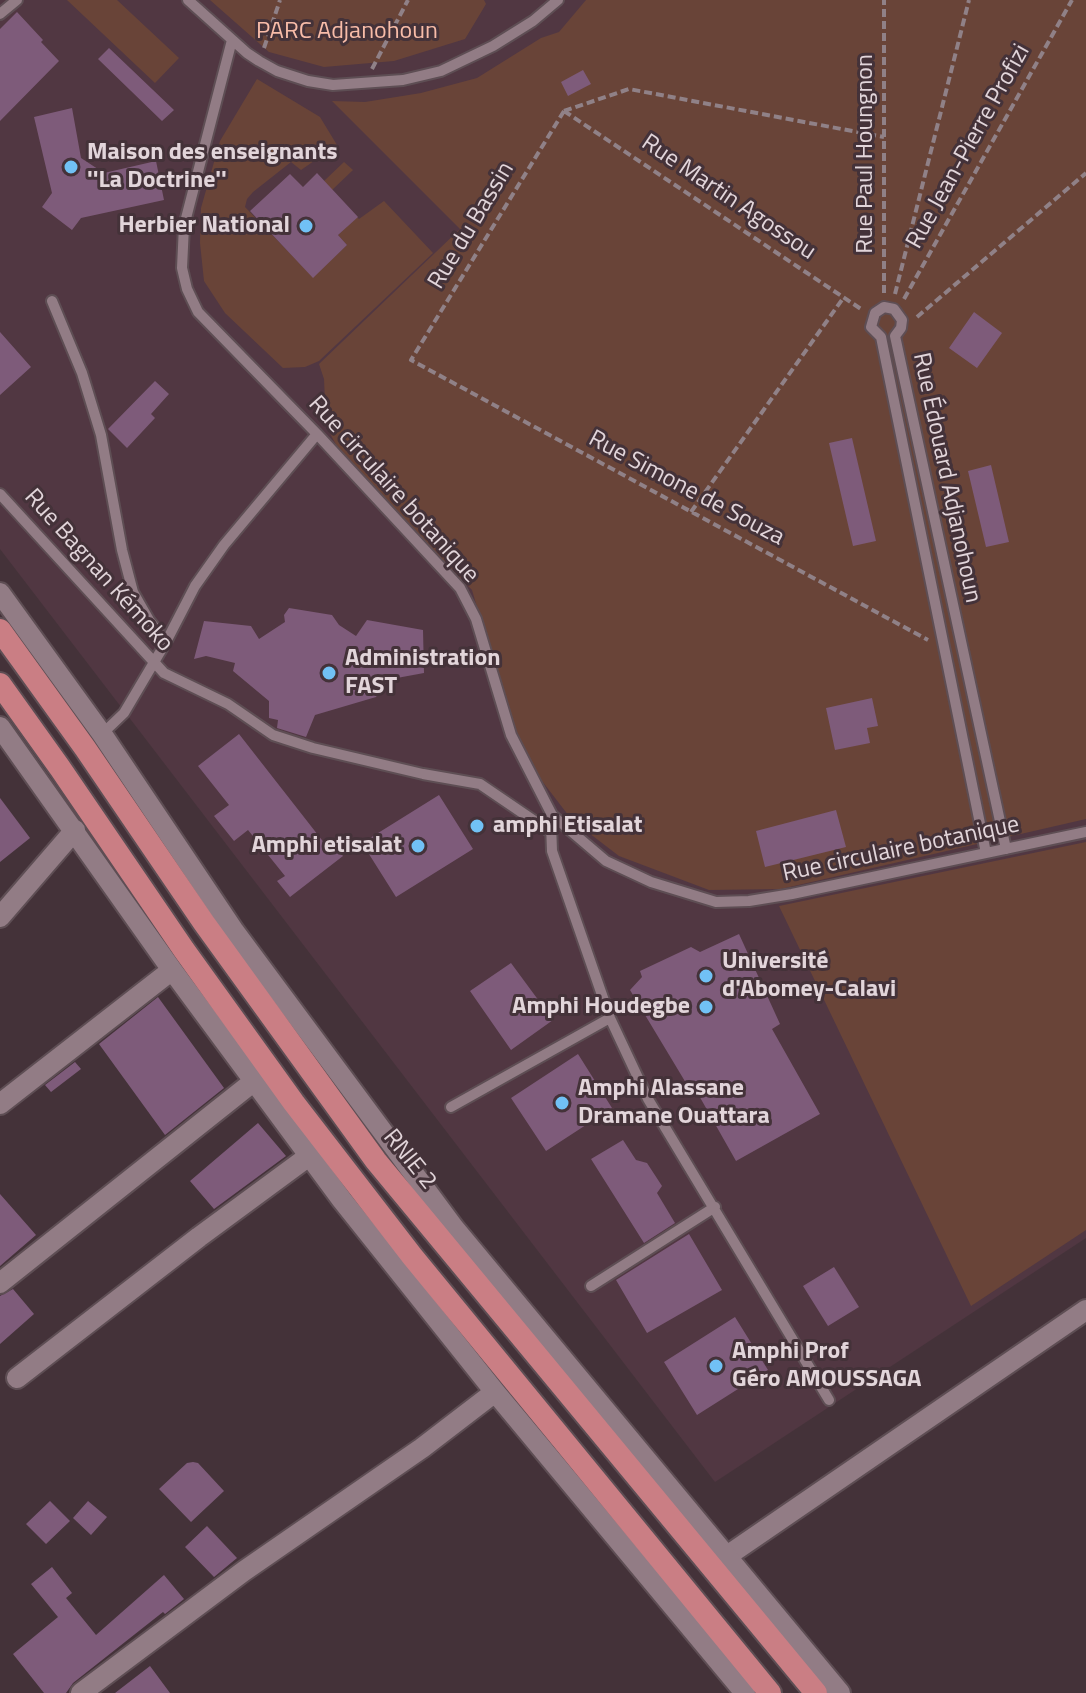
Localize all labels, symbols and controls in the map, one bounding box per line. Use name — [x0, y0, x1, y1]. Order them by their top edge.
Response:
park label: PARC Adjanohoun — [256, 18, 438, 46]
street label: Rue Jean-Pierre Profizi — [901, 40, 1037, 254]
street label: Rue Paul Houngnon — [852, 54, 880, 254]
street label: Rue Martin Agossou — [635, 129, 821, 267]
place label: Maison des enseignants ''La Doctrine'' — [87, 139, 338, 195]
street label: Rue du Bassin — [423, 157, 521, 295]
marker: Maison des enseignants ''La Doctrine'' — [62, 158, 80, 176]
place label: Herbier National — [118, 212, 290, 240]
marker: Herbier National — [297, 217, 315, 235]
street label: Rue Édouard Adjanohoun — [905, 350, 987, 606]
street label: Rue circulaire botanique — [302, 391, 484, 589]
street label: Rue Simone de Souza — [583, 425, 789, 553]
street label: Rue Bagnan Kémoko — [17, 484, 179, 658]
place label: Administration FAST — [345, 645, 501, 701]
marker: Administration FAST — [320, 664, 338, 682]
street label: Rue circulaire botanique — [780, 811, 1022, 889]
place label: amphi Etisalat — [493, 812, 642, 840]
marker: amphi Etisalat — [468, 817, 486, 835]
place label: Amphi etisalat — [251, 832, 402, 860]
marker: Amphi etisalat — [409, 837, 427, 855]
place label: Université d'Abomey-Calavi — [722, 948, 896, 1004]
marker: Université d'Abomey-Calavi — [697, 967, 715, 985]
place label: Amphi Houdegbe — [512, 993, 690, 1021]
marker: Amphi Houdegbe — [697, 998, 715, 1016]
place label: Amphi Alassane Dramane Ouattara — [578, 1075, 770, 1131]
marker: Amphi Alassane Dramane Ouattara — [553, 1094, 571, 1112]
street label: RNIE 2 — [376, 1124, 442, 1196]
place label: Amphi Prof Géro AMOUSSAGA — [732, 1338, 922, 1394]
marker: Amphi Prof Géro AMOUSSAGA — [707, 1357, 725, 1375]

